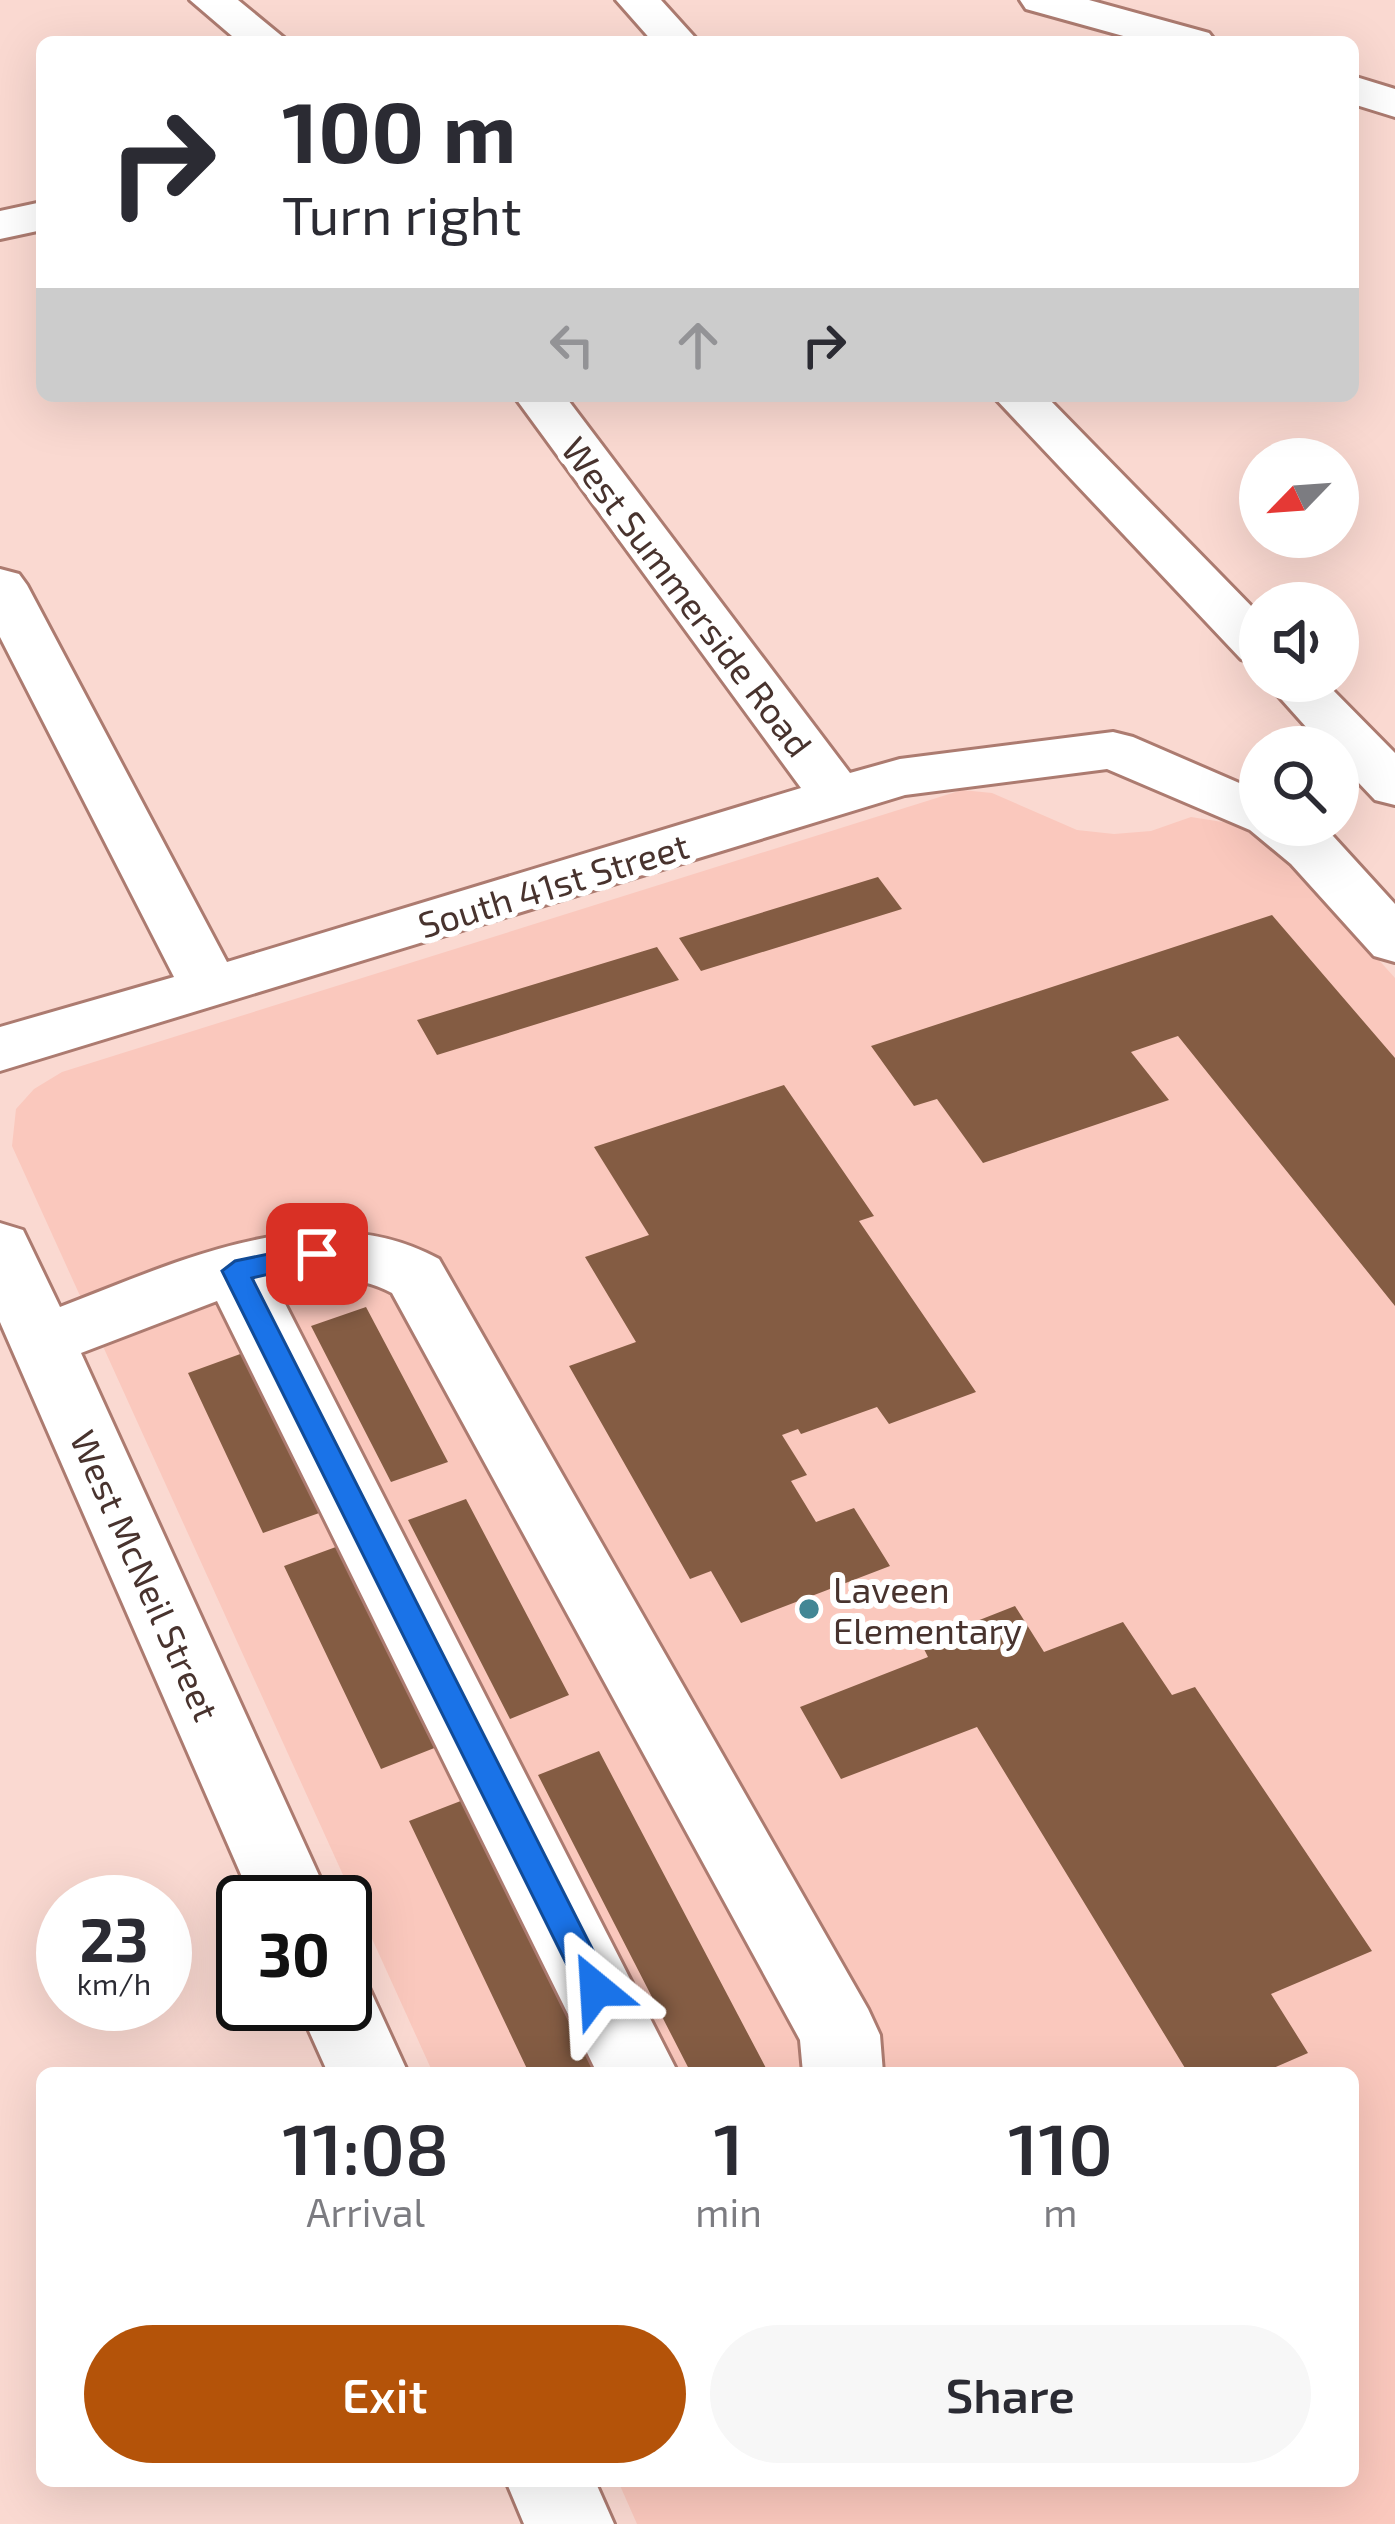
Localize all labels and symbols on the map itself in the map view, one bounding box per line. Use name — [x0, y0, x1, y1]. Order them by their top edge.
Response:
street label: West Summerside Road — [554, 428, 822, 764]
north arrow — [1239, 438, 1359, 558]
street label: South 41st Street — [413, 822, 693, 946]
pin — [266, 1203, 368, 1305]
street label: West McNeil Street — [63, 1423, 229, 1727]
place label: Laveen Elementary — [833, 1567, 1022, 1651]
marker: Laveen Elementary — [796, 1596, 822, 1622]
speed limit sign: 30 — [216, 1875, 372, 2031]
position arrow — [533, 1926, 659, 2052]

